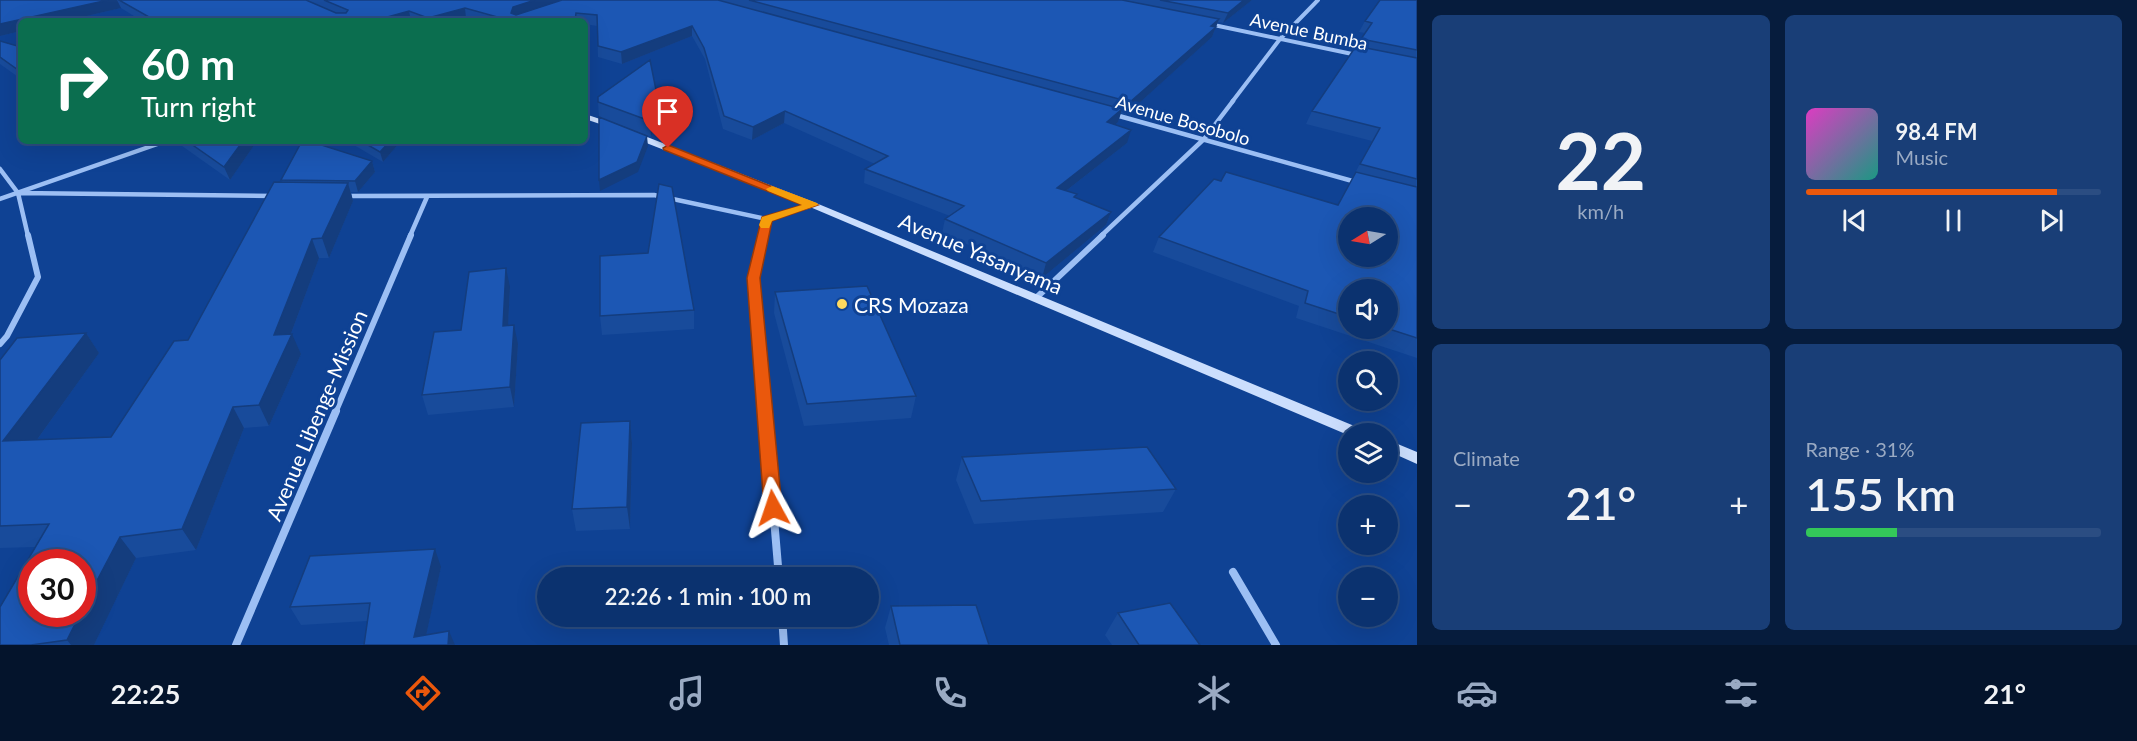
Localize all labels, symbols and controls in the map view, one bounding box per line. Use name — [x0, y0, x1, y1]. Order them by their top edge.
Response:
street label: Avenue Bumba — [1248, 8, 1370, 54]
text: 60 m — [141, 39, 235, 89]
icon: right — [42, 42, 120, 120]
pin — [642, 86, 693, 148]
text: Turn right — [141, 90, 256, 123]
street label: Avenue Bosobolo — [1113, 90, 1253, 150]
icon: arrive — [651, 95, 684, 128]
text: 22 — [1556, 113, 1646, 207]
text: 98.4 FM — [1896, 118, 1978, 145]
text: Music — [1896, 145, 1948, 169]
text: km/h — [1577, 199, 1624, 223]
icon: previous — [1838, 204, 1871, 237]
icon: pause — [1937, 204, 1970, 237]
icon: next — [2035, 204, 2068, 237]
street label: Avenue Yasanyama — [896, 207, 1066, 299]
north arrow — [1338, 207, 1398, 267]
map controls — [1338, 207, 1398, 627]
button: sound — [1338, 279, 1398, 339]
place label: CRS Mozaza — [854, 292, 969, 317]
marker: CRS Mozaza — [835, 297, 849, 311]
street label: Avenue Libenge-Mission — [260, 306, 372, 524]
button: search — [1338, 351, 1398, 411]
button: layers — [1338, 423, 1398, 483]
text: Range · 31% — [1806, 437, 1914, 461]
text: Climate — [1453, 446, 1520, 470]
text: 155 km — [1806, 467, 1956, 521]
position arrow — [741, 476, 805, 540]
text: 21° — [1565, 476, 1636, 530]
text: − — [1453, 484, 1472, 524]
text: + — [1729, 484, 1748, 524]
button: + — [1338, 495, 1398, 555]
speed limit sign: 30 — [18, 549, 96, 627]
button: − — [1338, 567, 1398, 627]
text: 22:26 · 1 min · 100 m — [605, 583, 811, 610]
icon: directions — [402, 672, 444, 714]
icon: music — [666, 672, 708, 714]
icon: phone — [929, 672, 971, 714]
icon: climate — [1193, 672, 1235, 714]
icon: car — [1456, 672, 1498, 714]
icon: filters — [1720, 672, 1762, 714]
text: 22:25 — [111, 677, 180, 710]
text: 21° — [1984, 677, 2026, 710]

